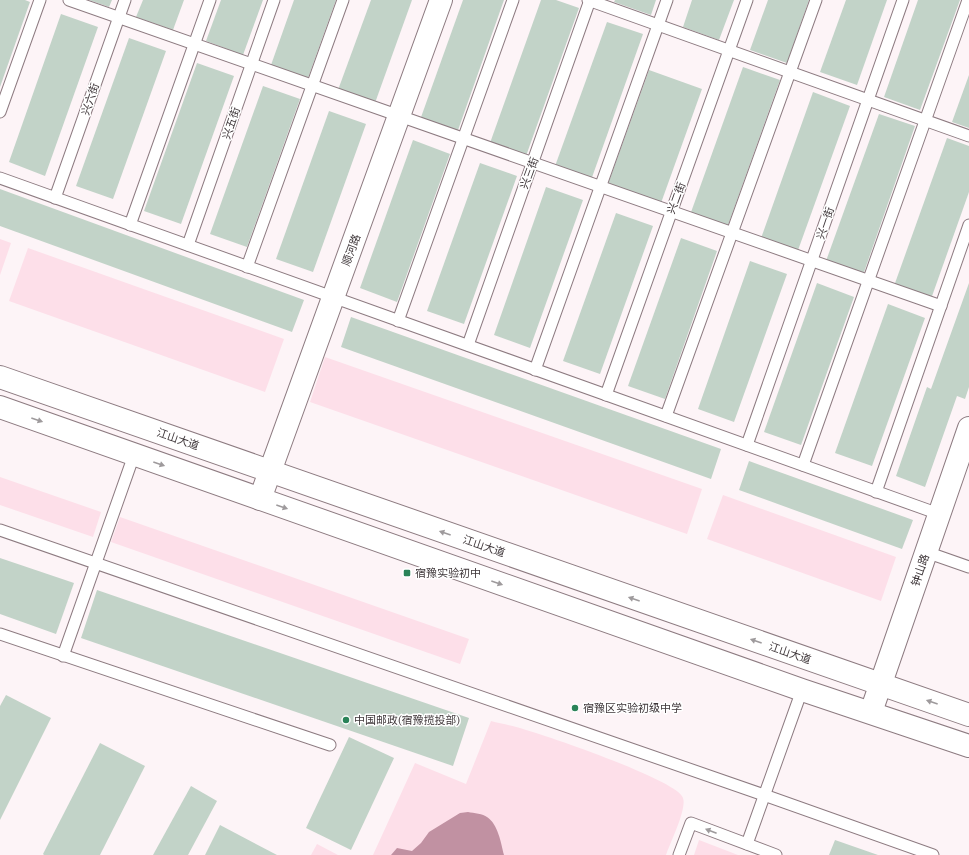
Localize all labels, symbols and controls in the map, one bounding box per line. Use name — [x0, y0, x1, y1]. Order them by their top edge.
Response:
street label: 兴六街 — [78, 81, 102, 117]
street label: 兴五街 — [219, 105, 243, 141]
street label: 兴三街 — [517, 155, 541, 191]
street label: 兴二街 — [664, 180, 688, 216]
street label: 兴一街 — [813, 205, 837, 241]
street label: 顺河路 — [339, 232, 363, 268]
one-way arrow — [31, 418, 43, 424]
street label: 江山大道 — [155, 425, 201, 453]
one-way arrow — [154, 461, 166, 467]
one-way arrow — [276, 504, 288, 510]
one-way arrow — [438, 529, 450, 535]
street label: 江山大道 — [461, 532, 507, 560]
street label: 钟山路 — [908, 552, 932, 588]
place label: 宿豫实验初中 — [415, 566, 481, 580]
marker: 宿豫实验初中 — [402, 568, 412, 578]
one-way arrow — [491, 580, 503, 586]
one-way arrow — [627, 595, 639, 601]
one-way arrow — [750, 638, 762, 644]
street label: 江山大道 — [767, 639, 813, 667]
one-way arrow — [926, 699, 938, 705]
place label: 宿豫区实验初级中学 — [583, 701, 682, 715]
marker: 宿豫区实验初级中学 — [570, 703, 580, 713]
place label: 中国邮政(宿豫揽投部) — [354, 713, 460, 727]
marker: 中国邮政(宿豫揽投部) — [341, 715, 351, 725]
one-way arrow — [704, 827, 716, 833]

